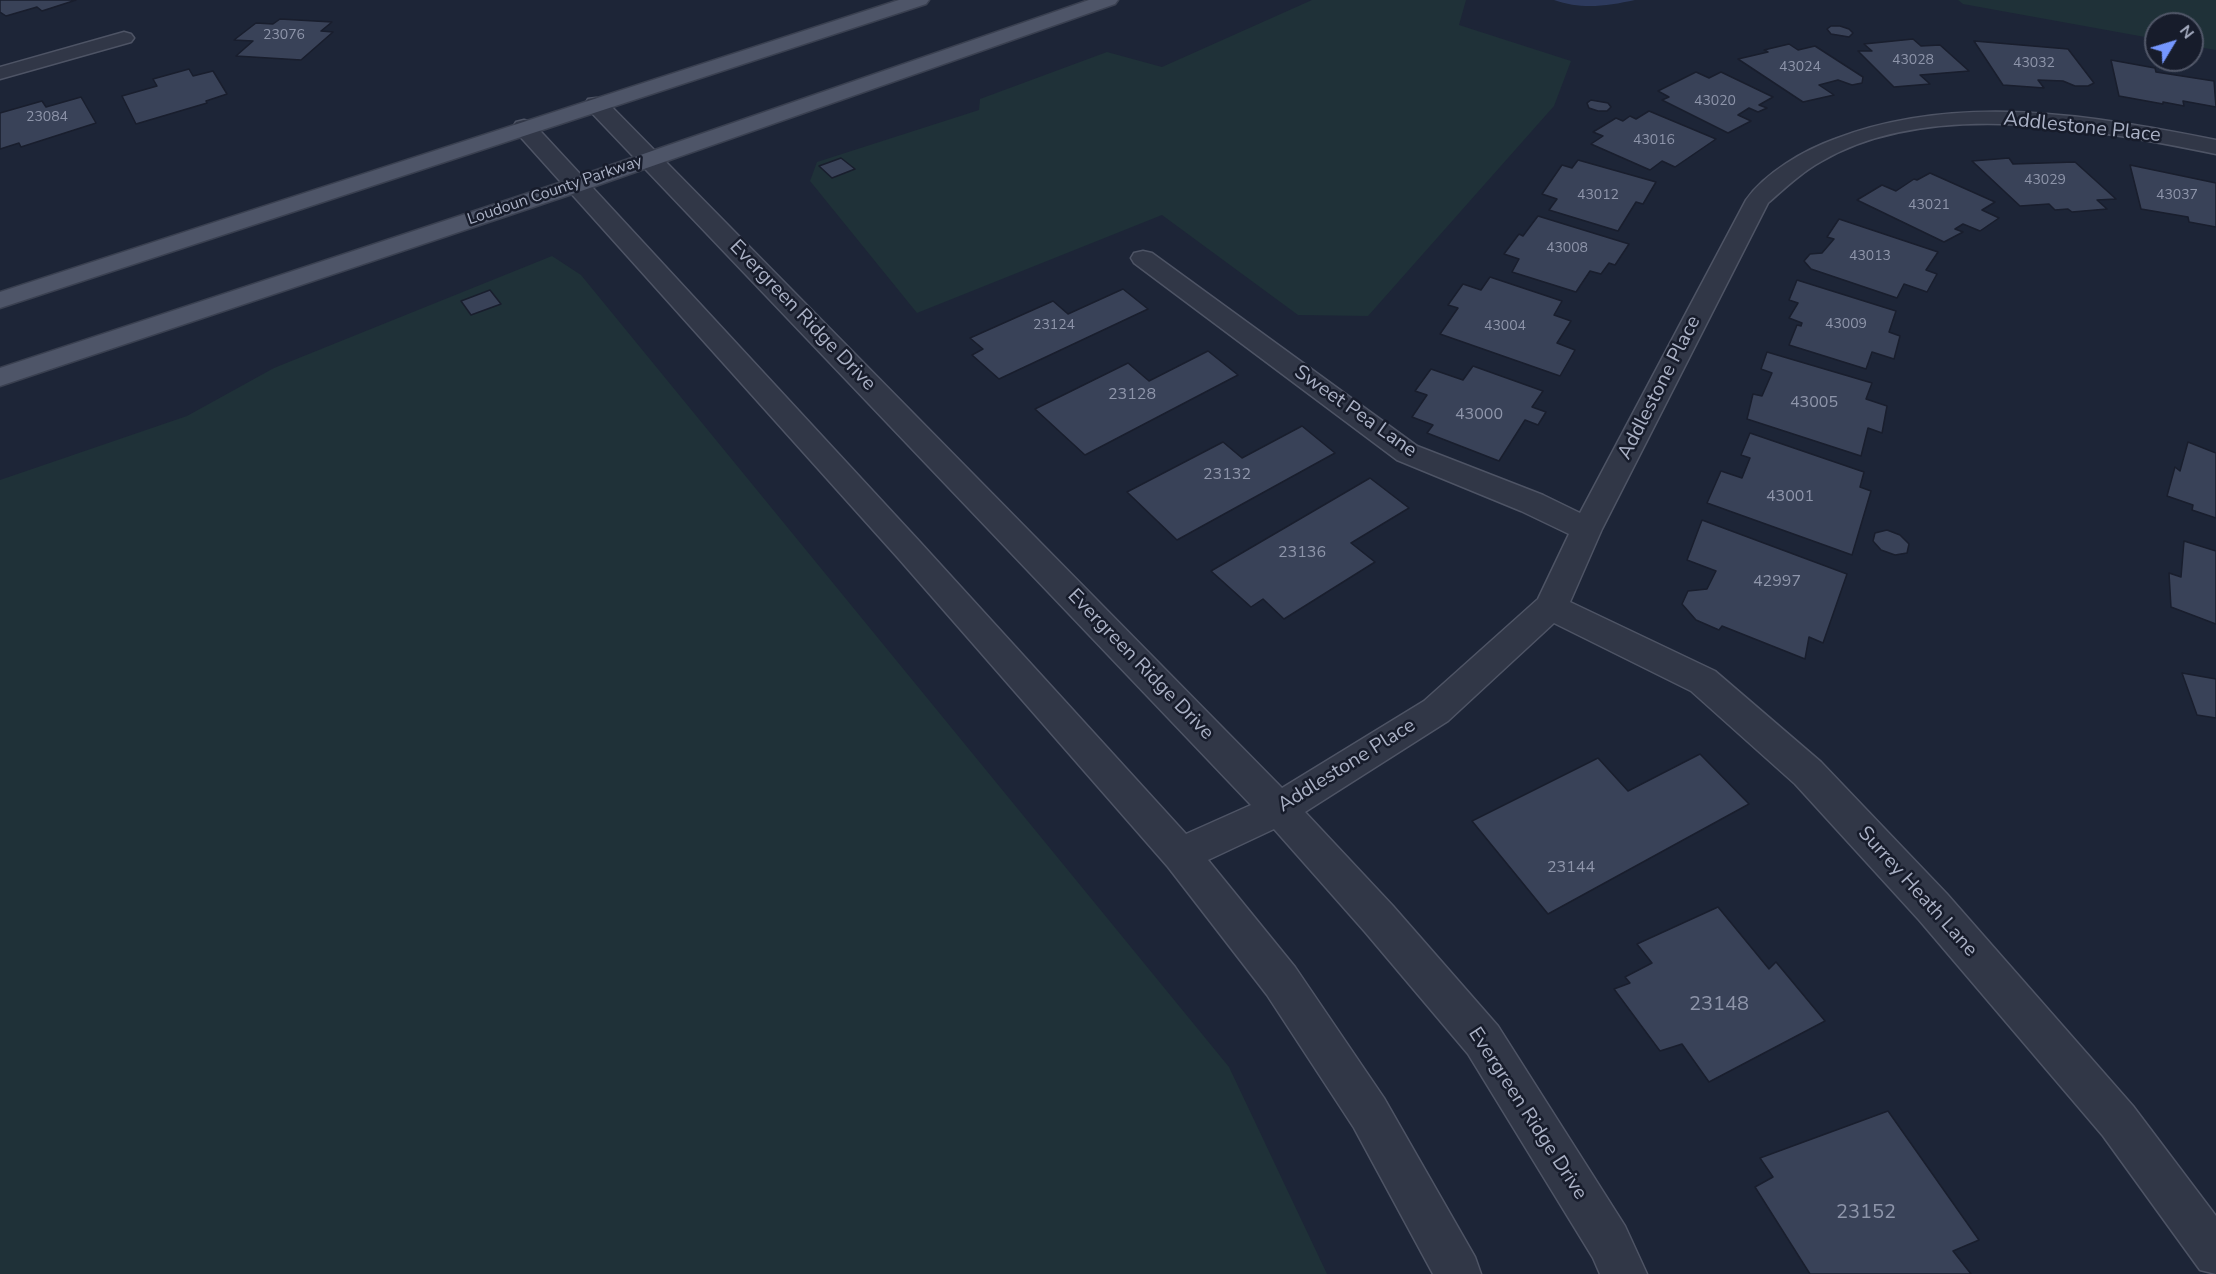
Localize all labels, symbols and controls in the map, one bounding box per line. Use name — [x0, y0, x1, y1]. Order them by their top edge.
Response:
north arrow — [2144, 12, 2204, 72]
text: N — [2174, 21, 2199, 44]
house number: 23076 — [263, 28, 305, 44]
house number: 43028 — [1892, 53, 1934, 69]
house number: 43032 — [2013, 56, 2055, 72]
house number: 43024 — [1779, 60, 1821, 76]
house number: 43020 — [1694, 94, 1736, 110]
street label: Addlestone Place — [2002, 108, 2162, 148]
house number: 23084 — [26, 110, 68, 126]
house number: 43016 — [1633, 133, 1675, 149]
street label: Loudoun County Parkway — [465, 152, 645, 230]
house number: 43029 — [2024, 173, 2066, 189]
house number: 43012 — [1577, 188, 1619, 204]
house number: 43037 — [2156, 188, 2198, 204]
house number: 43021 — [1908, 198, 1950, 214]
street label: Evergreen Ridge Drive — [724, 236, 880, 396]
house number: 43008 — [1546, 241, 1588, 257]
house number: 43013 — [1849, 249, 1891, 265]
street label: Addlestone Place — [1613, 312, 1707, 464]
house number: 43009 — [1825, 317, 1867, 333]
house number: 23124 — [1033, 318, 1075, 334]
house number: 43004 — [1484, 319, 1526, 335]
street label: Sweet Pea Lane — [1289, 361, 1421, 463]
house number: 23128 — [1108, 385, 1156, 405]
house number: 43005 — [1790, 393, 1838, 413]
house number: 43000 — [1455, 405, 1503, 425]
house number: 23132 — [1203, 465, 1251, 485]
house number: 43001 — [1766, 487, 1814, 507]
house number: 23136 — [1278, 543, 1326, 563]
house number: 42997 — [1753, 572, 1801, 592]
street label: Evergreen Ridge Drive — [1062, 585, 1218, 745]
street label: Addlestone Place — [1274, 714, 1420, 818]
street label: Surrey Heath Lane — [1852, 822, 1982, 962]
house number: 23144 — [1547, 858, 1595, 878]
house number: 23148 — [1689, 993, 1749, 1017]
street label: Evergreen Ridge Drive — [1462, 1023, 1592, 1205]
house number: 23152 — [1836, 1201, 1896, 1225]

